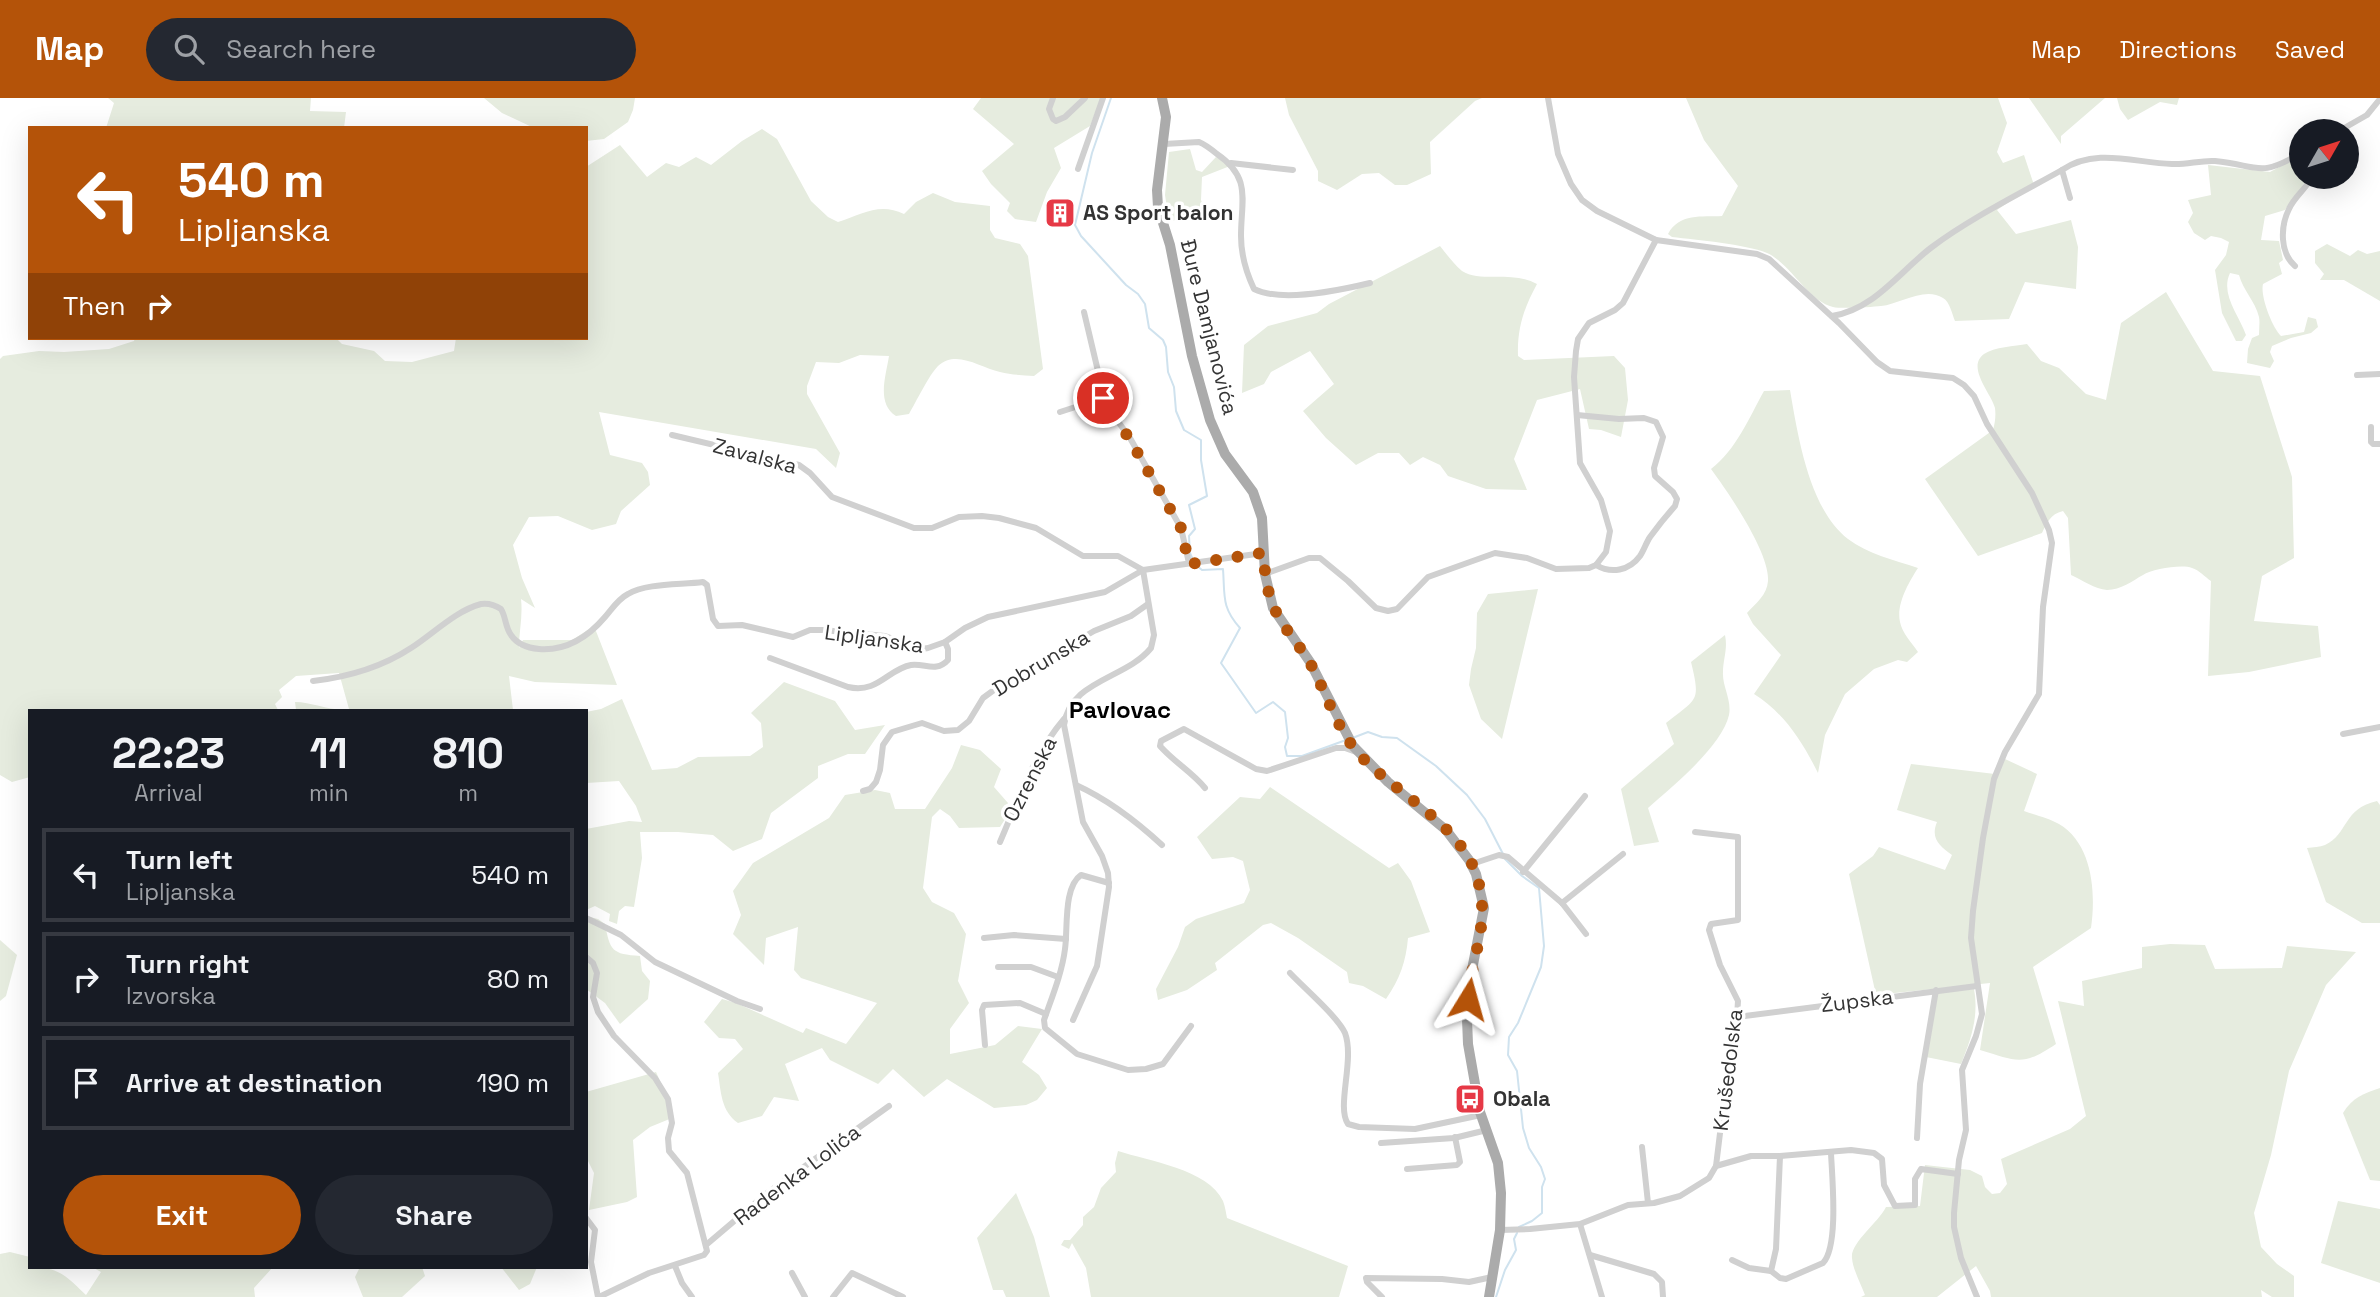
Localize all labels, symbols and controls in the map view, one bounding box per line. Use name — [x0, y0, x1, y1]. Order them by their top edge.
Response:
search box — [146, 18, 636, 81]
text: Map — [35, 28, 104, 70]
icon: search — [170, 30, 208, 68]
text: Search here — [226, 32, 376, 66]
text: Map — [2031, 34, 2081, 65]
text: Directions — [2119, 34, 2237, 65]
text: Saved — [2275, 34, 2345, 65]
north arrow — [2289, 119, 2359, 189]
map controls — [2289, 119, 2359, 189]
text: 540 m — [178, 149, 325, 211]
icon: left — [63, 154, 154, 245]
building icon: AS Sport balon — [1043, 196, 1077, 230]
place label: AS Sport balon — [1083, 199, 1234, 226]
text: Lipljanska — [178, 210, 330, 250]
street label: Đure Damjanovića — [1175, 236, 1244, 417]
icon: right — [140, 287, 178, 325]
text: Then — [63, 289, 126, 323]
pin — [1073, 368, 1133, 428]
icon: arrive — [1084, 379, 1122, 417]
street label: Zavalska — [710, 431, 800, 480]
street label: Lipljanska — [823, 618, 925, 659]
street label: Dobrunska — [987, 623, 1094, 702]
district label: Pavlovac — [1069, 694, 1171, 725]
text: 22:23 — [112, 727, 225, 780]
text: 11 — [310, 727, 348, 780]
text: 810 — [433, 727, 504, 780]
street label: Ozrenska — [997, 732, 1062, 826]
text: Arrival — [134, 778, 203, 808]
text: min — [309, 778, 348, 808]
text: m — [458, 778, 478, 808]
text: Turn left — [126, 843, 233, 877]
icon: left — [67, 856, 105, 894]
text: 540 m — [471, 858, 549, 892]
text: Lipljanska — [126, 877, 235, 907]
text: Turn right — [126, 947, 250, 981]
icon: right — [67, 960, 105, 998]
text: 80 m — [487, 962, 549, 996]
position arrow — [1431, 962, 1505, 1036]
text: Izvorska — [126, 981, 216, 1011]
street label: Župska — [1819, 983, 1895, 1018]
street label: Krušedolska — [1707, 1007, 1748, 1133]
icon: arrive — [67, 1064, 105, 1102]
text: Arrive at destination — [126, 1066, 383, 1100]
text: 190 m — [477, 1066, 549, 1100]
bus stop icon: Obala — [1453, 1082, 1487, 1116]
place label: Obala — [1493, 1085, 1550, 1112]
street label: Radenka Lolića — [728, 1118, 865, 1231]
button: Exit — [63, 1175, 301, 1255]
button: Share — [315, 1175, 553, 1255]

